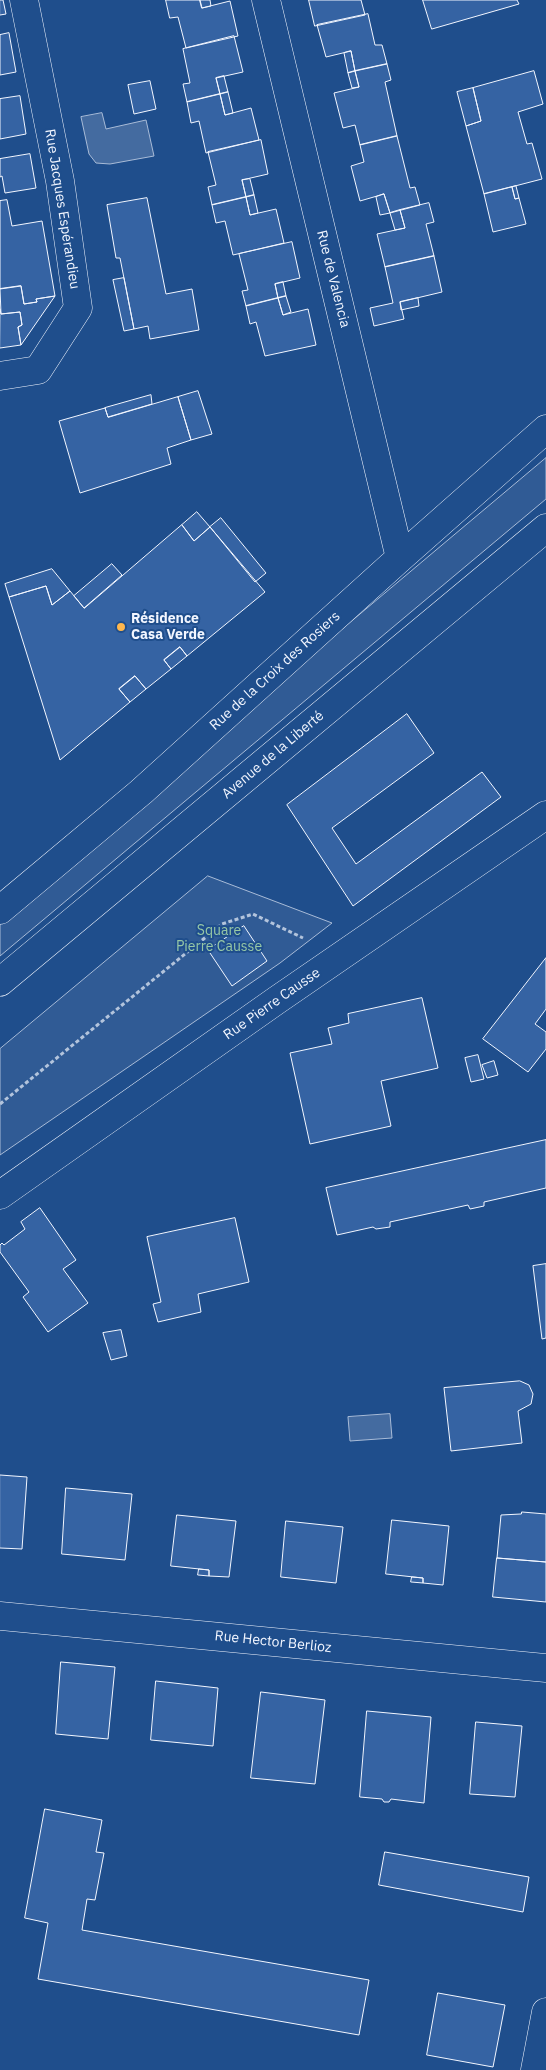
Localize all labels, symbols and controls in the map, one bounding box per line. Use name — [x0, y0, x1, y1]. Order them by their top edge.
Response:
street label: Rue Jacques Espérandieu — [41, 128, 83, 290]
street label: Rue de Valencia — [313, 228, 353, 330]
street label: Rue de la Croix des Rosiers — [206, 608, 344, 734]
place label: Résidence Casa Verde — [131, 611, 205, 644]
marker: Résidence Casa Verde — [115, 621, 127, 633]
street label: Avenue de la Liberté — [219, 707, 327, 803]
park label: Square Pierre Causse — [176, 923, 262, 956]
street label: Rue Pierre Causse — [220, 964, 324, 1044]
street label: Rue Hector Berlioz — [214, 1628, 332, 1656]

